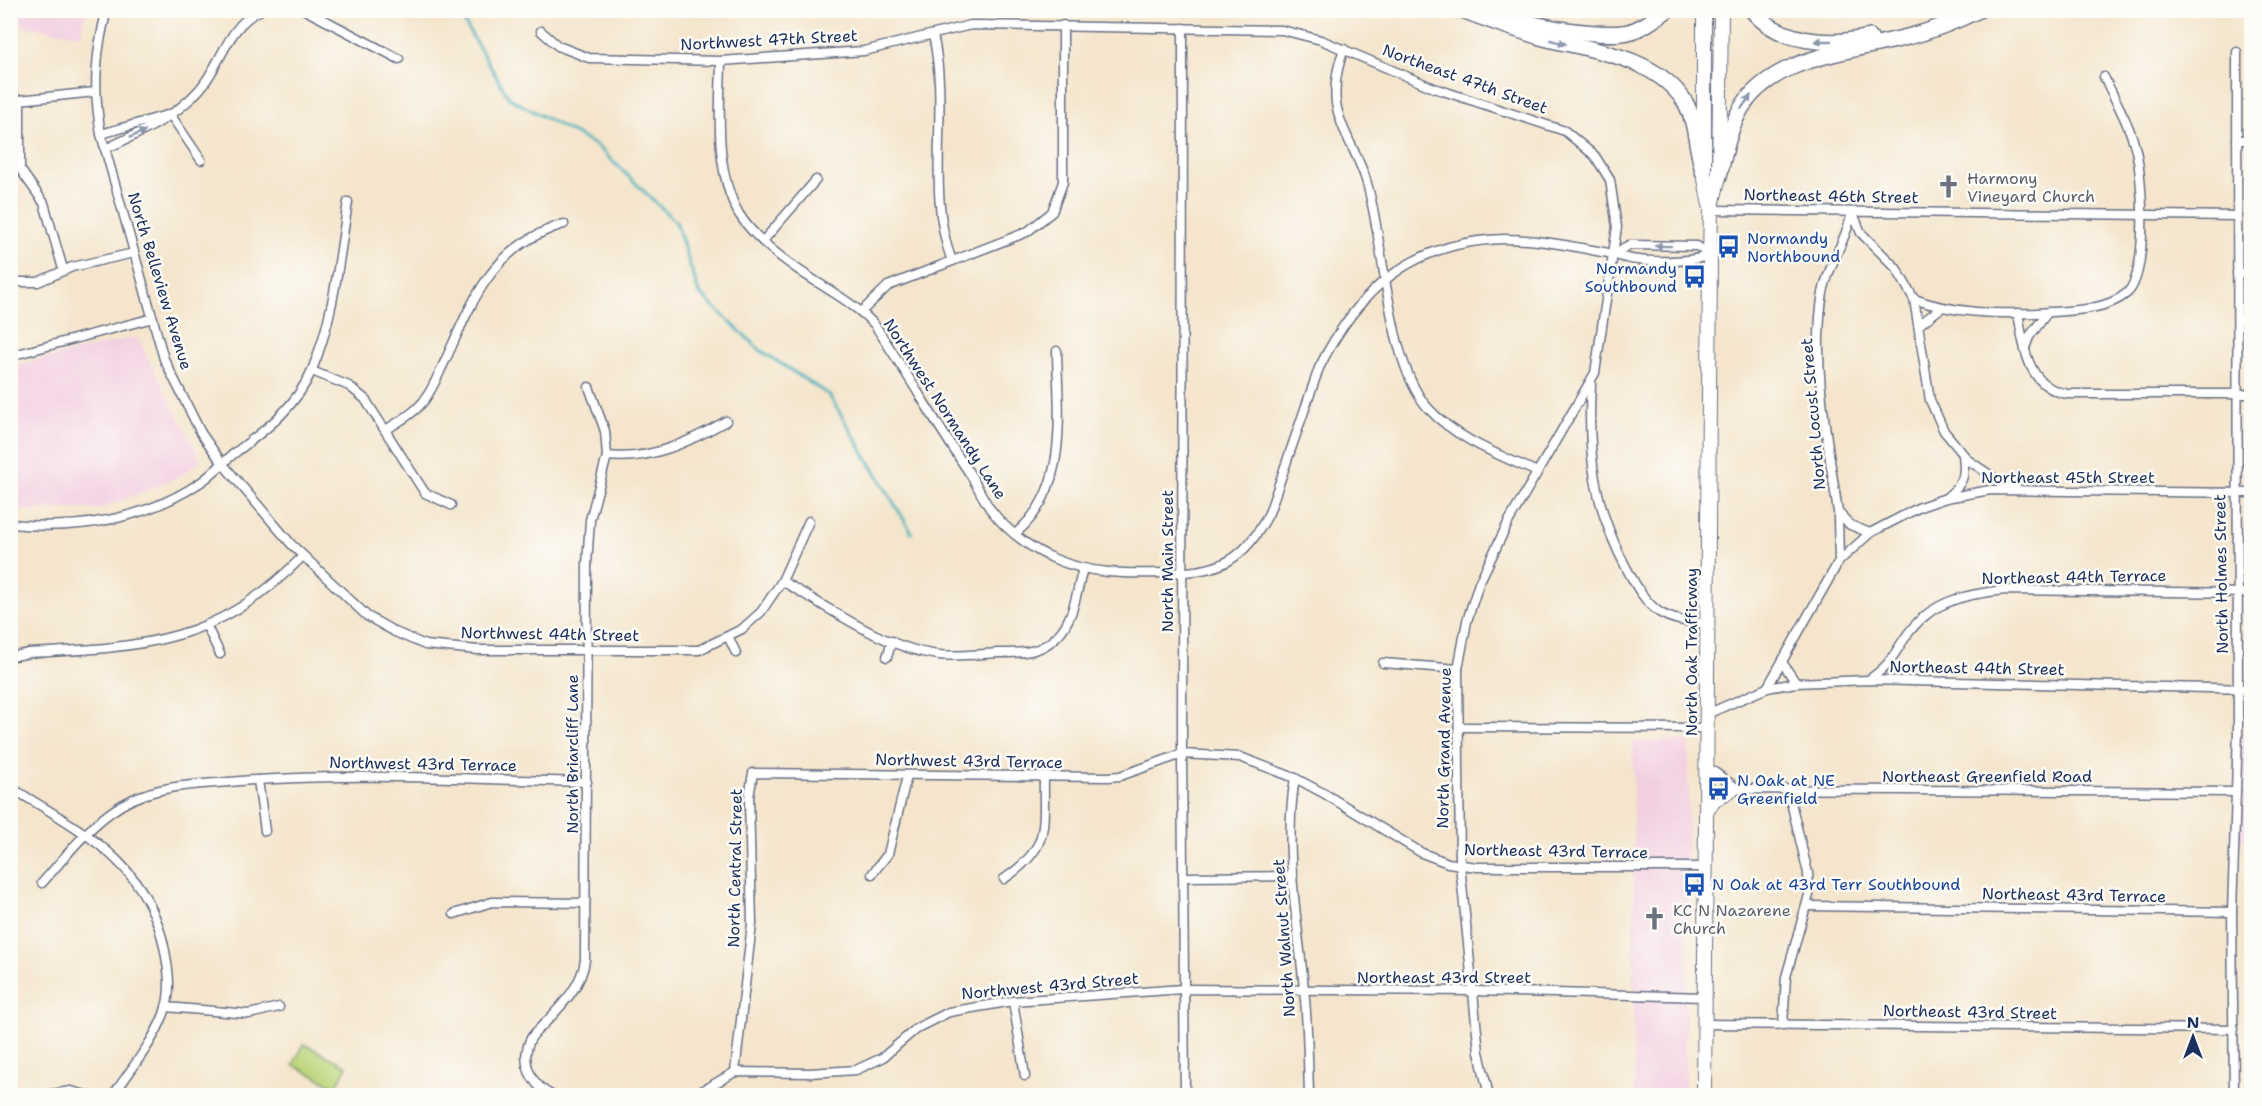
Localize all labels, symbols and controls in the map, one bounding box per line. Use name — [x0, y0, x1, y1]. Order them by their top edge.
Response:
street label: Northwest 47th Street — [680, 25, 858, 55]
one-way arrow — [1814, 36, 1833, 46]
one-way arrow — [1549, 37, 1568, 47]
street label: Northeast 47th Street — [1380, 39, 1550, 119]
one-way arrow — [1740, 95, 1752, 110]
one-way arrow — [129, 130, 146, 139]
place label: Harmony Vineyard Church — [1967, 168, 2095, 207]
church icon: Harmony Vineyard Church — [1936, 174, 1962, 200]
street label: Northeast 46th Street — [1743, 184, 1919, 208]
street label: North Belleview Avenue — [123, 190, 197, 372]
place label: Normandy Northbound — [1747, 228, 1840, 267]
bus stop icon: Normandy Northbound — [1716, 234, 1742, 260]
one-way arrow — [1653, 241, 1672, 251]
place label: Normandy Southbound — [1585, 258, 1677, 297]
bus stop icon: Normandy Southbound — [1682, 264, 1708, 290]
street label: Northwest Normandy Lane — [879, 315, 1011, 503]
street label: North Locust Street — [1796, 337, 1830, 491]
street label: Northeast 45th Street — [1981, 467, 2155, 488]
street label: North Main Street — [1157, 490, 1178, 632]
street label: North Holmes Street — [2209, 494, 2233, 654]
street label: Northeast 44th Terrace — [1981, 565, 2167, 589]
street label: North Oak Trafficway — [1681, 568, 1702, 736]
street label: Northwest 44th Street — [461, 622, 640, 646]
street label: Northeast 44th Street — [1889, 656, 2065, 680]
street label: North Grand Avenue — [1432, 667, 1456, 829]
street label: North Briarcliff Lane — [562, 674, 583, 834]
street label: Northwest 43rd Terrace — [875, 749, 1063, 773]
street label: Northwest 43rd Terrace — [329, 752, 517, 776]
street label: Northeast Greenfield Road — [1882, 766, 2092, 787]
place label: N Oak at NE Greenfield — [1737, 770, 1835, 809]
bus stop icon: N Oak at NE Greenfield — [1706, 776, 1732, 802]
street label: North Central Street — [723, 788, 747, 948]
street label: Northeast 43rd Terrace — [1464, 839, 1648, 863]
street label: North Walnut Street — [1268, 858, 1300, 1018]
bus stop icon: N Oak at 43rd Terr Southbound — [1681, 871, 1707, 897]
place label: N Oak at 43rd Terr Southbound — [1712, 874, 1960, 895]
street label: Northeast 43rd Terrace — [1982, 883, 2166, 907]
place label: KC N Nazarene Church — [1673, 900, 1791, 939]
church icon: KC N Nazarene Church — [1642, 906, 1668, 932]
street label: Northeast 43rd Street — [1357, 967, 1531, 988]
street label: Northwest 43rd Street — [960, 968, 1140, 1004]
street label: Northeast 43rd Street — [1883, 1000, 2057, 1024]
north arrow — [2163, 1007, 2223, 1067]
text: N — [2187, 1012, 2199, 1033]

